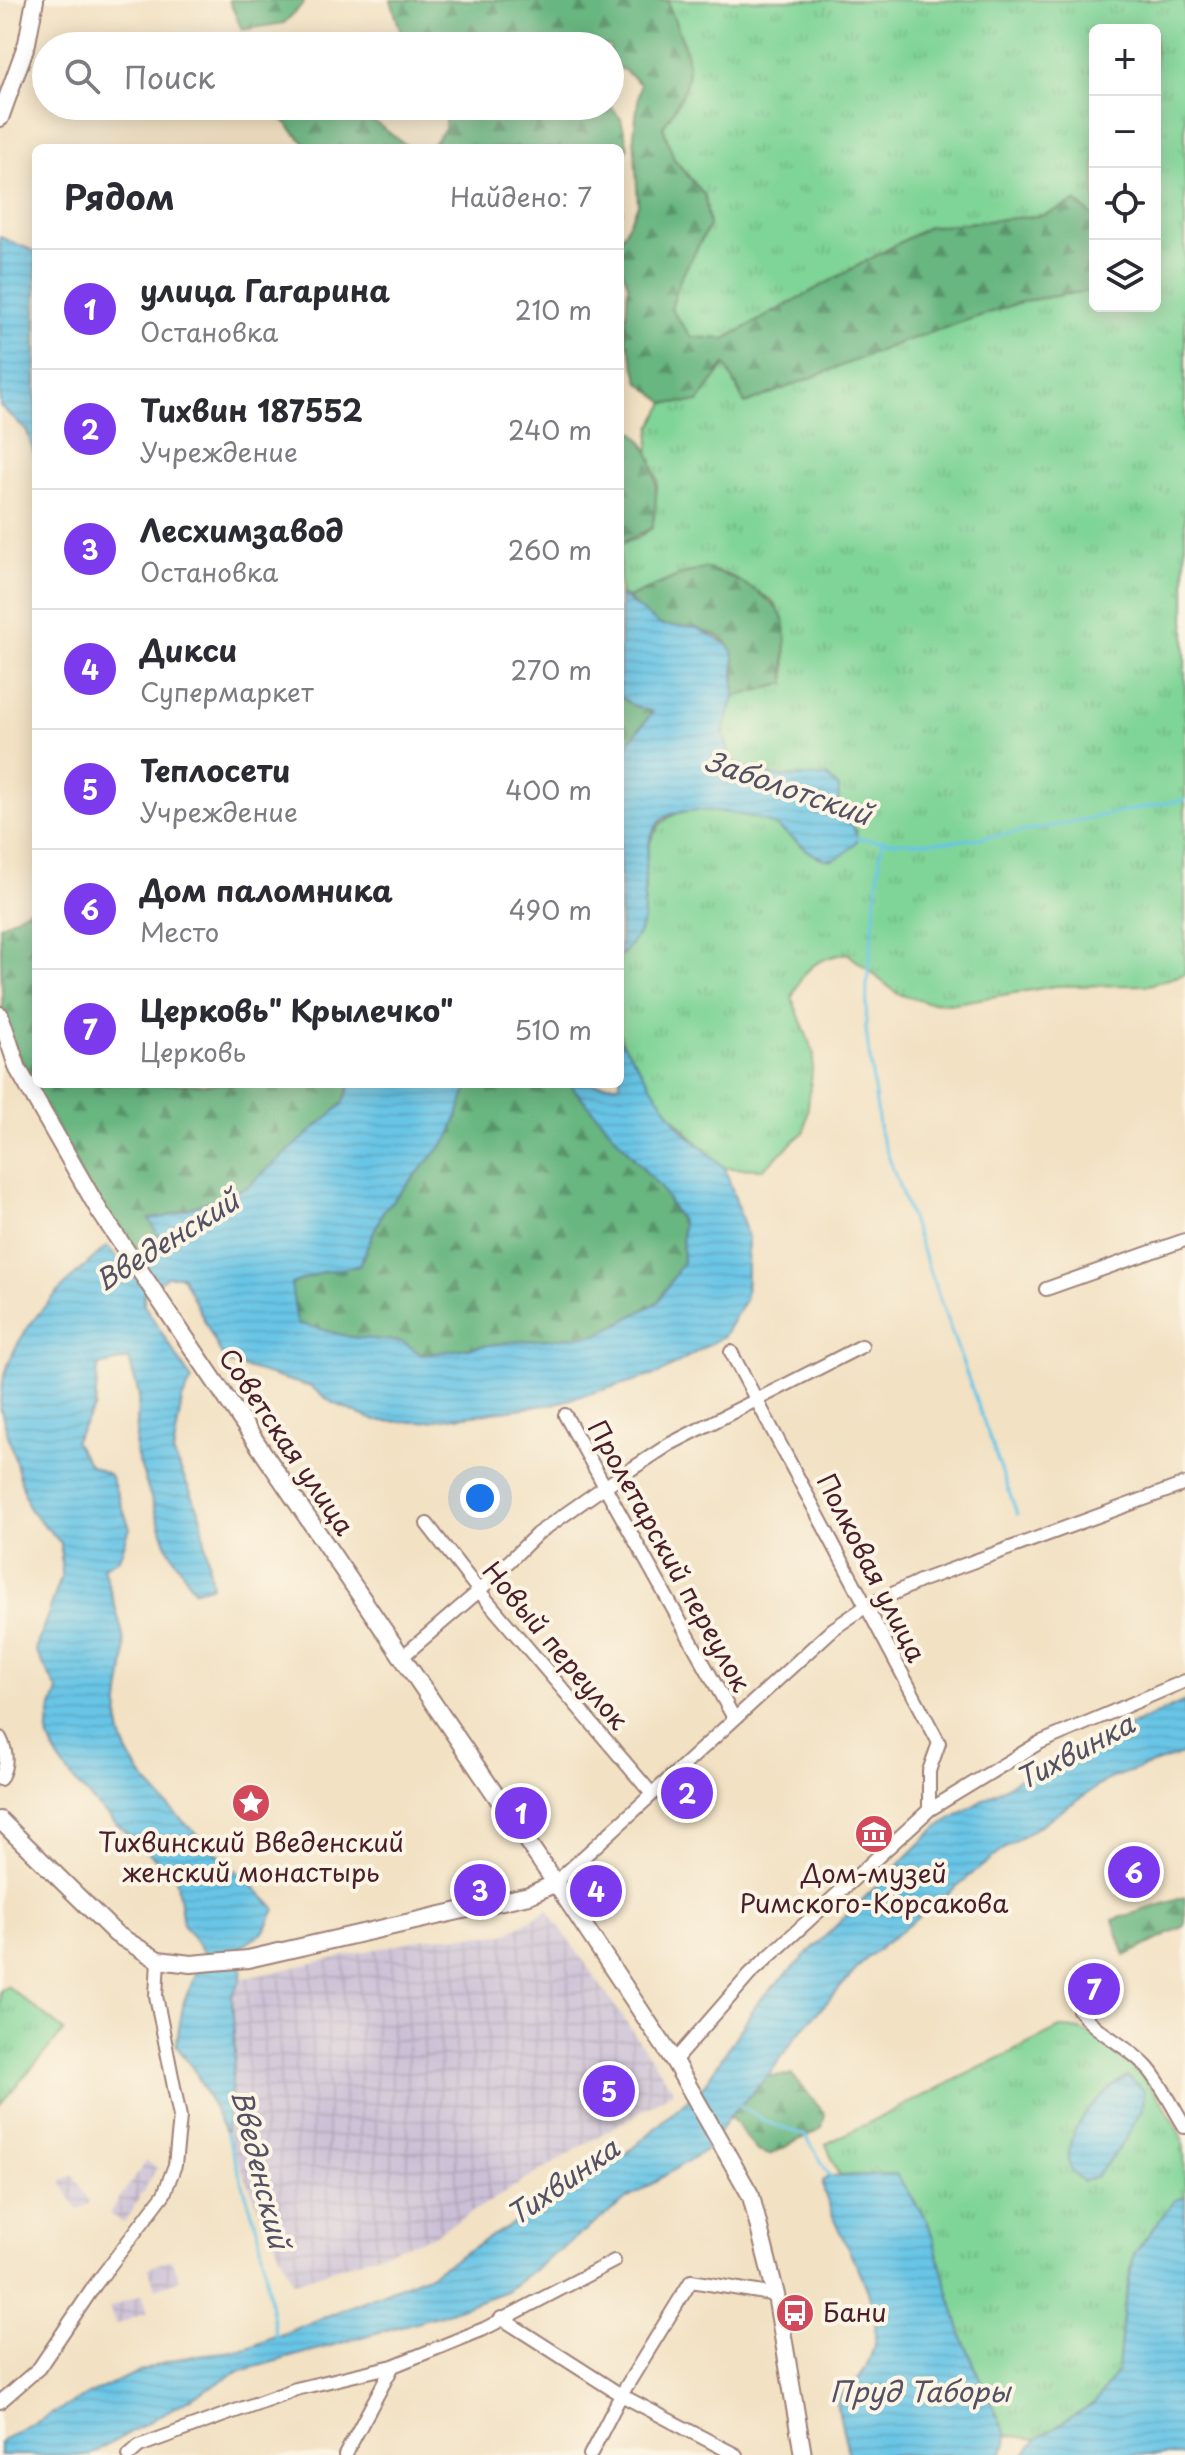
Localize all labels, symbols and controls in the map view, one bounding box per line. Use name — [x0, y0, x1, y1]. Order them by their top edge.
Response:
map controls — [1089, 24, 1161, 312]
button: + — [1089, 24, 1161, 96]
search box — [32, 32, 624, 120]
icon: search — [60, 54, 104, 98]
text: Поиск — [124, 54, 215, 99]
button: − — [1089, 96, 1161, 168]
button: locate — [1089, 168, 1161, 240]
text: Рядом — [64, 170, 175, 222]
text: Найдено: 7 — [450, 177, 592, 216]
button: layers — [1089, 240, 1161, 312]
text: улица Гагарина — [140, 267, 390, 312]
text: 1 — [84, 290, 96, 329]
text: 210 m — [515, 290, 592, 329]
text: Остановка — [140, 312, 278, 351]
text: Тихвин 187552 — [140, 387, 363, 432]
text: 2 — [81, 410, 99, 449]
text: 240 m — [508, 410, 592, 449]
text: Учреждение — [140, 432, 298, 471]
text: Лесхимзавод — [140, 507, 344, 552]
text: 3 — [81, 530, 99, 569]
text: 260 m — [508, 530, 592, 569]
text: Остановка — [140, 552, 278, 591]
text: Дикси — [140, 627, 237, 672]
text: 4 — [81, 650, 99, 689]
text: 270 m — [511, 650, 592, 689]
text: Супермаркет — [140, 672, 314, 711]
water label: Заболотский — [700, 738, 881, 836]
text: Теплосети — [140, 747, 290, 792]
text: 5 — [82, 770, 98, 809]
text: 400 m — [505, 770, 592, 809]
text: Учреждение — [140, 792, 298, 831]
text: Дом паломника — [140, 867, 393, 912]
text: 6 — [81, 890, 99, 929]
text: 490 m — [509, 890, 592, 929]
text: Место — [140, 912, 219, 951]
text: Церковь" Крылечко" — [140, 987, 453, 1032]
text: 7 — [83, 1010, 97, 1049]
text: 510 m — [514, 1010, 592, 1049]
text: Церковь — [140, 1032, 246, 1071]
water label: Введенский — [86, 1177, 249, 1301]
street label: Советская улица — [210, 1340, 365, 1543]
street label: Пролетарский переулок — [579, 1412, 762, 1699]
street label: Полковая улица — [808, 1466, 937, 1669]
your location — [460, 1478, 500, 1518]
street label: Новый переулок — [474, 1552, 639, 1738]
water label: Тихвинка — [1007, 1701, 1142, 1800]
pin: 2 — [661, 1763, 713, 1823]
place icon: Тихвинский Введенский женский монастырь — [230, 1782, 272, 1824]
pin: 1 — [495, 1783, 547, 1843]
museum icon: Дом-музей Римского-Корсакова — [853, 1813, 895, 1855]
place label: Тихвинский Введенский женский монастырь — [98, 1822, 404, 1891]
pin: 6 — [1108, 1842, 1160, 1902]
place label: Дом-музей Римского-Корсакова — [740, 1853, 1009, 1922]
pin: 3 — [454, 1860, 506, 1920]
pin: 4 — [570, 1861, 622, 1921]
pin: 7 — [1068, 1959, 1120, 2019]
pin: 5 — [583, 2061, 635, 2121]
water label: Введенский — [221, 2085, 303, 2256]
water label: Тихвинка — [497, 2126, 628, 2235]
bus stop icon: Бани — [774, 2292, 816, 2334]
place label: Бани — [823, 2292, 887, 2331]
water label: Пруд Таборы — [830, 2369, 1013, 2412]

